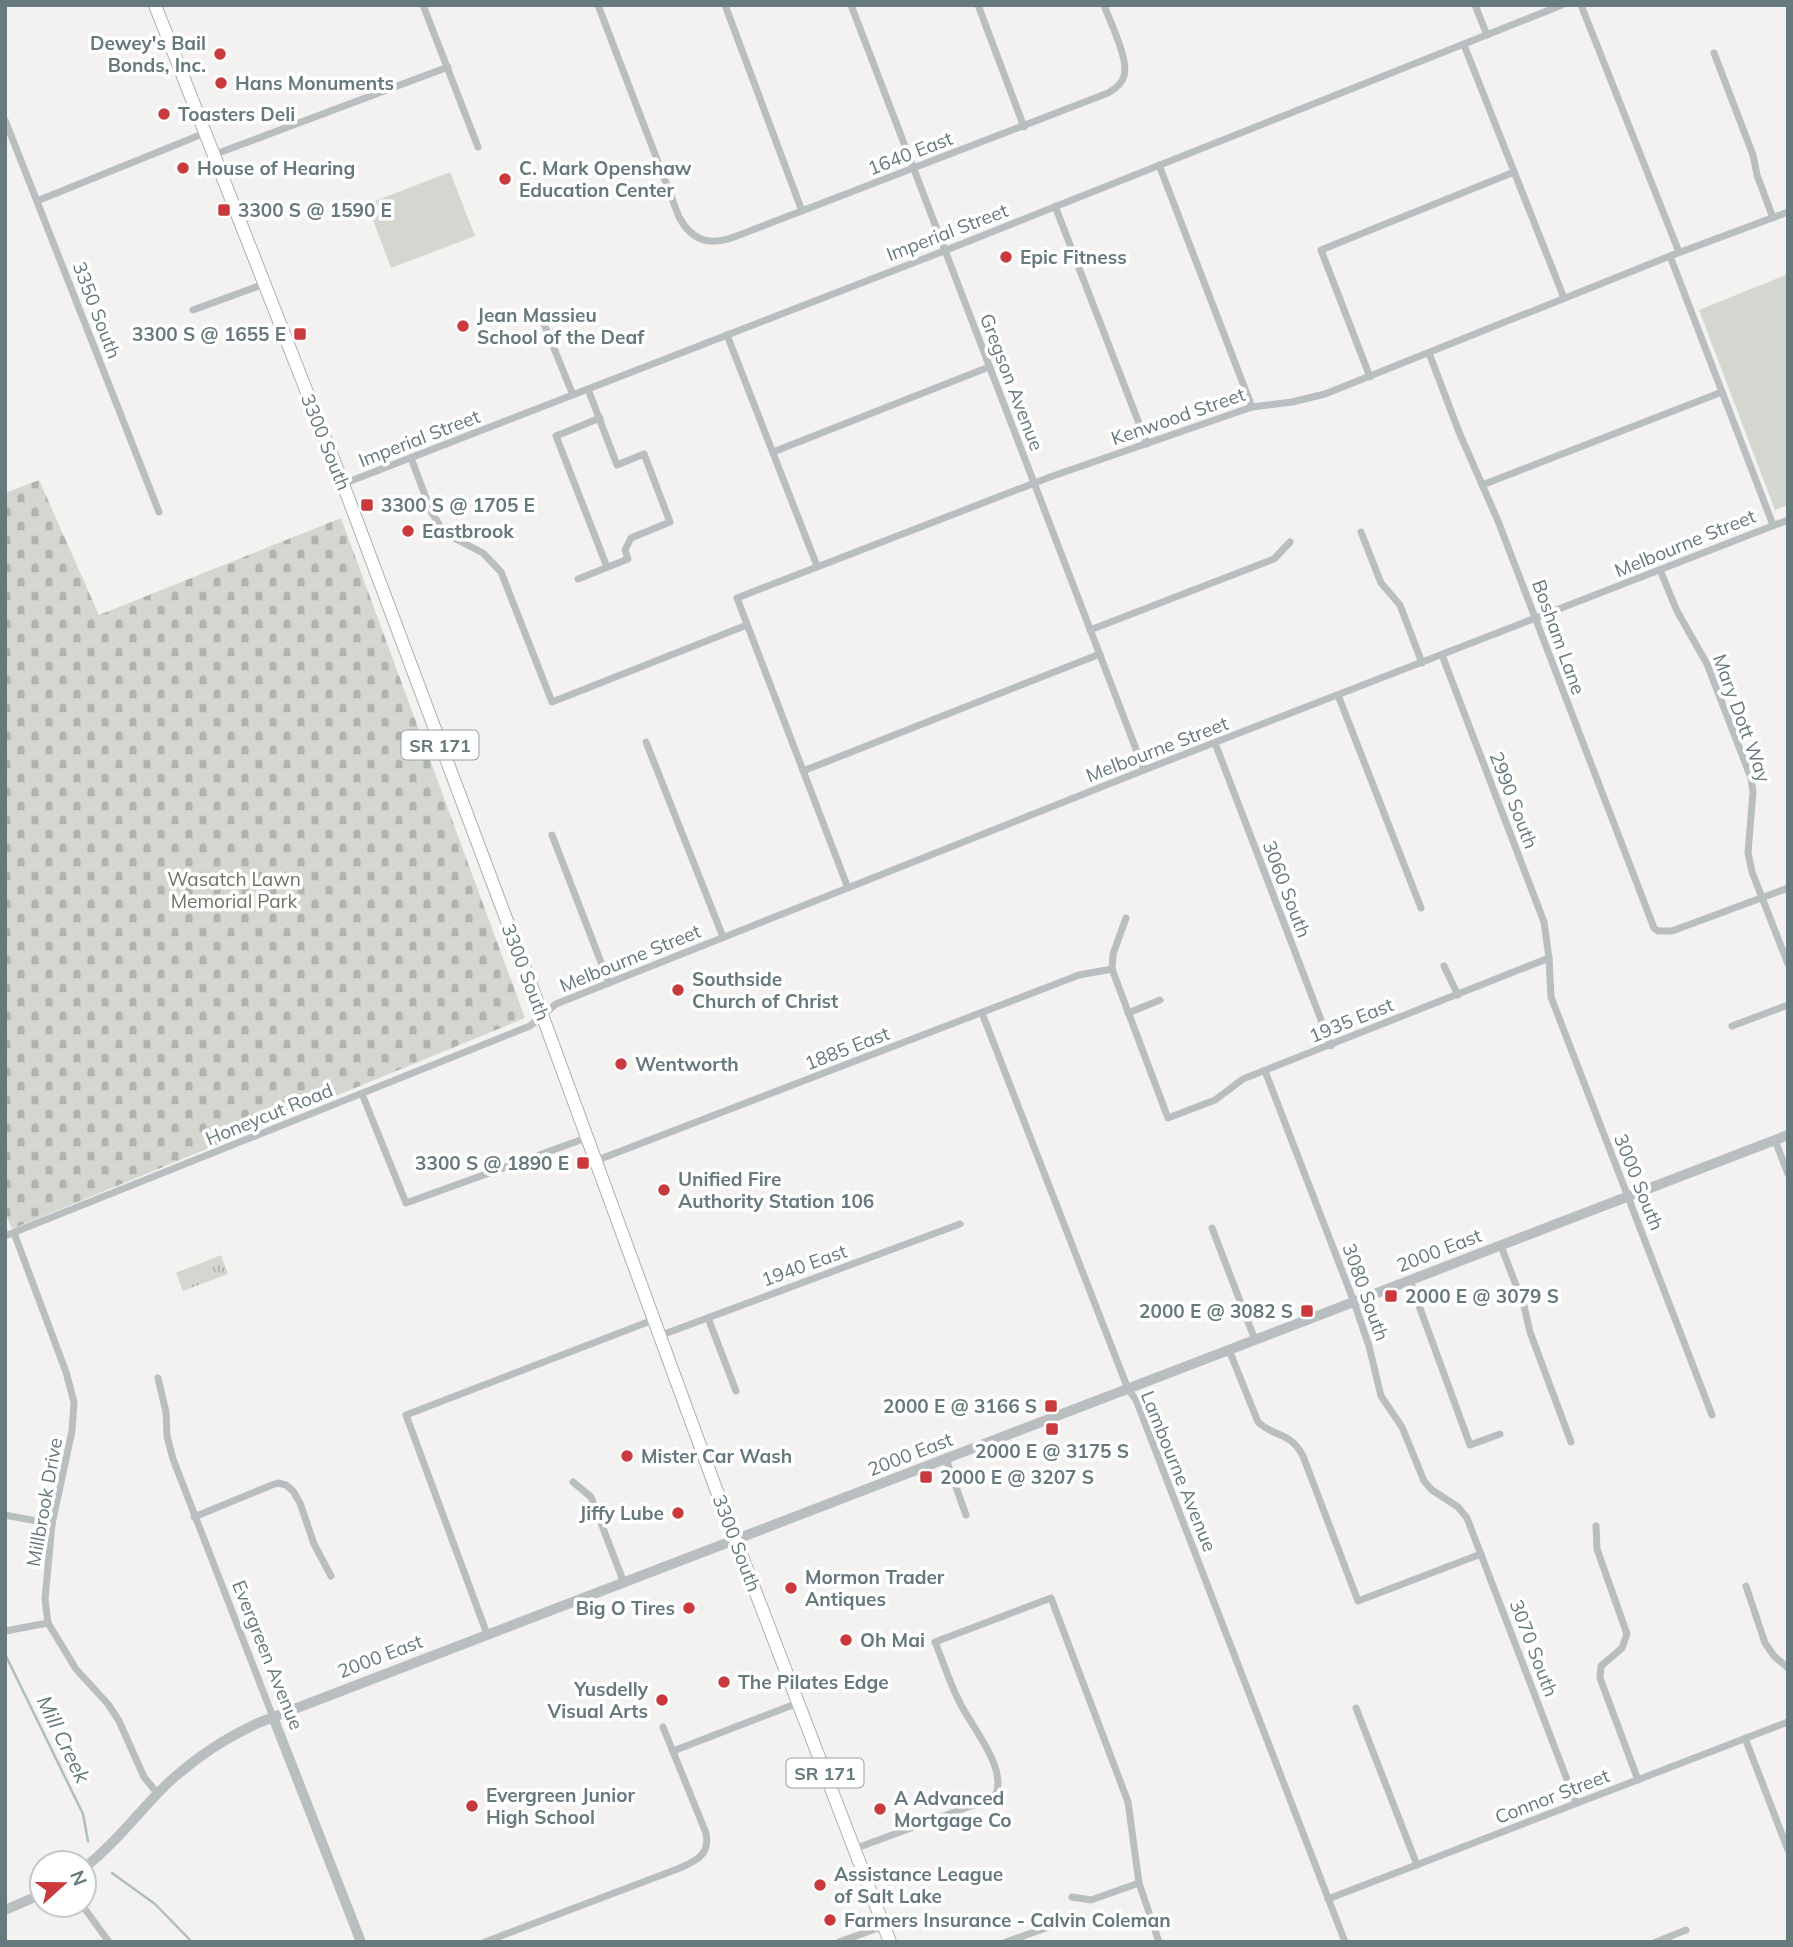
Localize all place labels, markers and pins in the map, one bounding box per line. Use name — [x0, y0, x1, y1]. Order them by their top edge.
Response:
place label: Dewey's Bail Bonds, Inc. — [90, 31, 206, 77]
marker: Dewey's Bail Bonds, Inc. — [212, 46, 228, 62]
place label: Hans Monuments — [235, 71, 394, 95]
marker: Hans Monuments — [213, 75, 229, 91]
place label: Toasters Deli — [178, 102, 295, 126]
marker: Toasters Deli — [156, 106, 172, 122]
place label: House of Hearing — [197, 156, 355, 180]
place label: C. Mark Openshaw Education Center — [519, 156, 692, 202]
marker: House of Hearing — [175, 160, 191, 176]
marker: C. Mark Openshaw Education Center — [497, 171, 513, 187]
place label: 3300 S @ 1590 E — [238, 198, 392, 222]
marker: 3300 S @ 1590 E — [216, 202, 232, 218]
place label: Epic Fitness — [1020, 245, 1127, 269]
marker: Epic Fitness — [998, 249, 1014, 265]
place label: Jean Massieu School of the Deaf — [477, 303, 645, 349]
marker: Jean Massieu School of the Deaf — [455, 318, 471, 334]
place label: 3300 S @ 1655 E — [132, 322, 286, 346]
marker: 3300 S @ 1655 E — [292, 326, 308, 342]
place label: 3300 S @ 1705 E — [381, 493, 535, 517]
marker: 3300 S @ 1705 E — [359, 497, 375, 513]
place label: Eastbrook — [422, 519, 514, 543]
marker: Eastbrook — [400, 523, 416, 539]
place label: Southside Church of Christ — [692, 967, 838, 1013]
marker: Southside Church of Christ — [670, 982, 686, 998]
place label: Wentworth — [635, 1052, 739, 1076]
marker: Wentworth — [613, 1056, 629, 1072]
place label: 3300 S @ 1890 E — [415, 1151, 569, 1175]
marker: 3300 S @ 1890 E — [575, 1155, 591, 1171]
place label: Unified Fire Authority Station 106 — [678, 1167, 874, 1213]
marker: Unified Fire Authority Station 106 — [656, 1182, 672, 1198]
place label: 2000 E @ 3079 S — [1405, 1284, 1559, 1308]
marker: 2000 E @ 3079 S — [1383, 1288, 1399, 1304]
place label: 2000 E @ 3082 S — [1139, 1299, 1293, 1323]
marker: 2000 E @ 3082 S — [1299, 1303, 1315, 1319]
place label: 2000 E @ 3166 S — [883, 1394, 1037, 1418]
marker: 2000 E @ 3166 S — [1043, 1398, 1059, 1414]
marker: 2000 E @ 3175 S — [1044, 1421, 1060, 1437]
place label: 2000 E @ 3175 S — [975, 1439, 1129, 1463]
place label: Mister Car Wash — [641, 1444, 792, 1468]
marker: Mister Car Wash — [619, 1448, 635, 1464]
place label: 2000 E @ 3207 S — [940, 1465, 1094, 1489]
marker: 2000 E @ 3207 S — [918, 1469, 934, 1485]
place label: Jiffy Lube — [579, 1501, 664, 1525]
marker: Jiffy Lube — [670, 1505, 686, 1521]
place label: Mormon Trader Antiques — [805, 1565, 945, 1611]
marker: Mormon Trader Antiques — [783, 1580, 799, 1596]
place label: Big O Tires — [576, 1596, 675, 1620]
marker: Big O Tires — [681, 1600, 697, 1616]
place label: Oh Mai — [860, 1628, 925, 1652]
marker: Oh Mai — [838, 1632, 854, 1648]
place label: The Pilates Edge — [738, 1670, 889, 1694]
marker: The Pilates Edge — [716, 1674, 732, 1690]
place label: Yusdelly Visual Arts — [547, 1677, 649, 1723]
marker: Yusdelly Visual Arts — [654, 1692, 670, 1708]
place label: Evergreen Junior High School — [486, 1783, 636, 1829]
place label: A Advanced Mortgage Co — [894, 1786, 1012, 1832]
marker: Evergreen Junior High School — [464, 1798, 480, 1814]
marker: A Advanced Mortgage Co — [872, 1801, 888, 1817]
place label: Assistance League of Salt Lake — [834, 1862, 1003, 1908]
marker: Assistance League of Salt Lake — [812, 1877, 828, 1893]
place label: Farmers Insurance - Calvin Coleman — [844, 1908, 1171, 1932]
marker: Farmers Insurance - Calvin Coleman — [822, 1912, 838, 1928]

